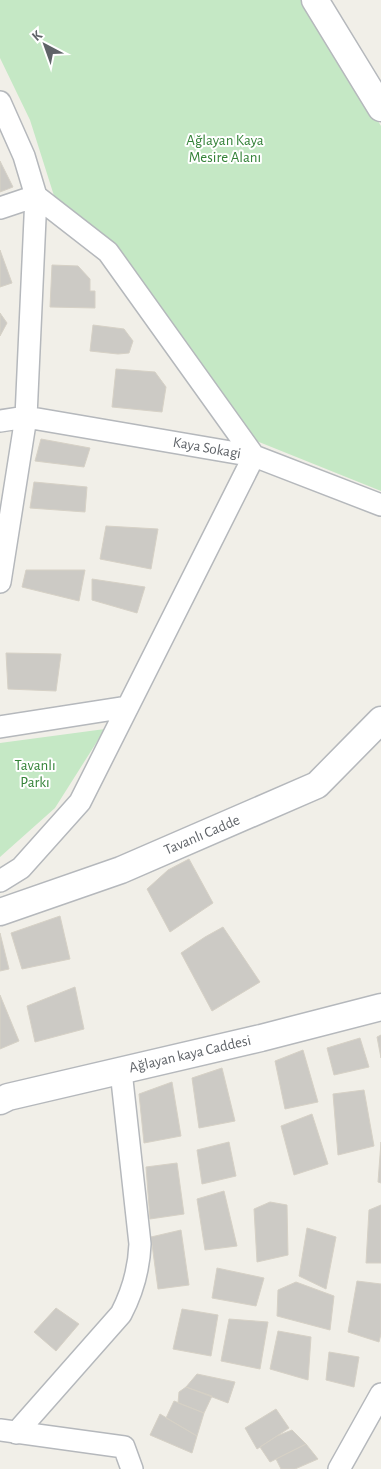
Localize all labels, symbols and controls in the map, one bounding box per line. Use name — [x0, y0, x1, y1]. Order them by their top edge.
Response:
north arrow — [20, 20, 70, 70]
text: K — [29, 27, 45, 44]
park label: Ağlayan Kaya Mesire Alanı — [186, 133, 264, 165]
street label: Kaya Sokagi — [172, 435, 242, 461]
park label: Tavanlı Parkı — [14, 758, 56, 790]
street label: Tavanlı Cadde — [162, 812, 242, 858]
street label: Ağlayan kaya Caddesi — [128, 1033, 252, 1075]

